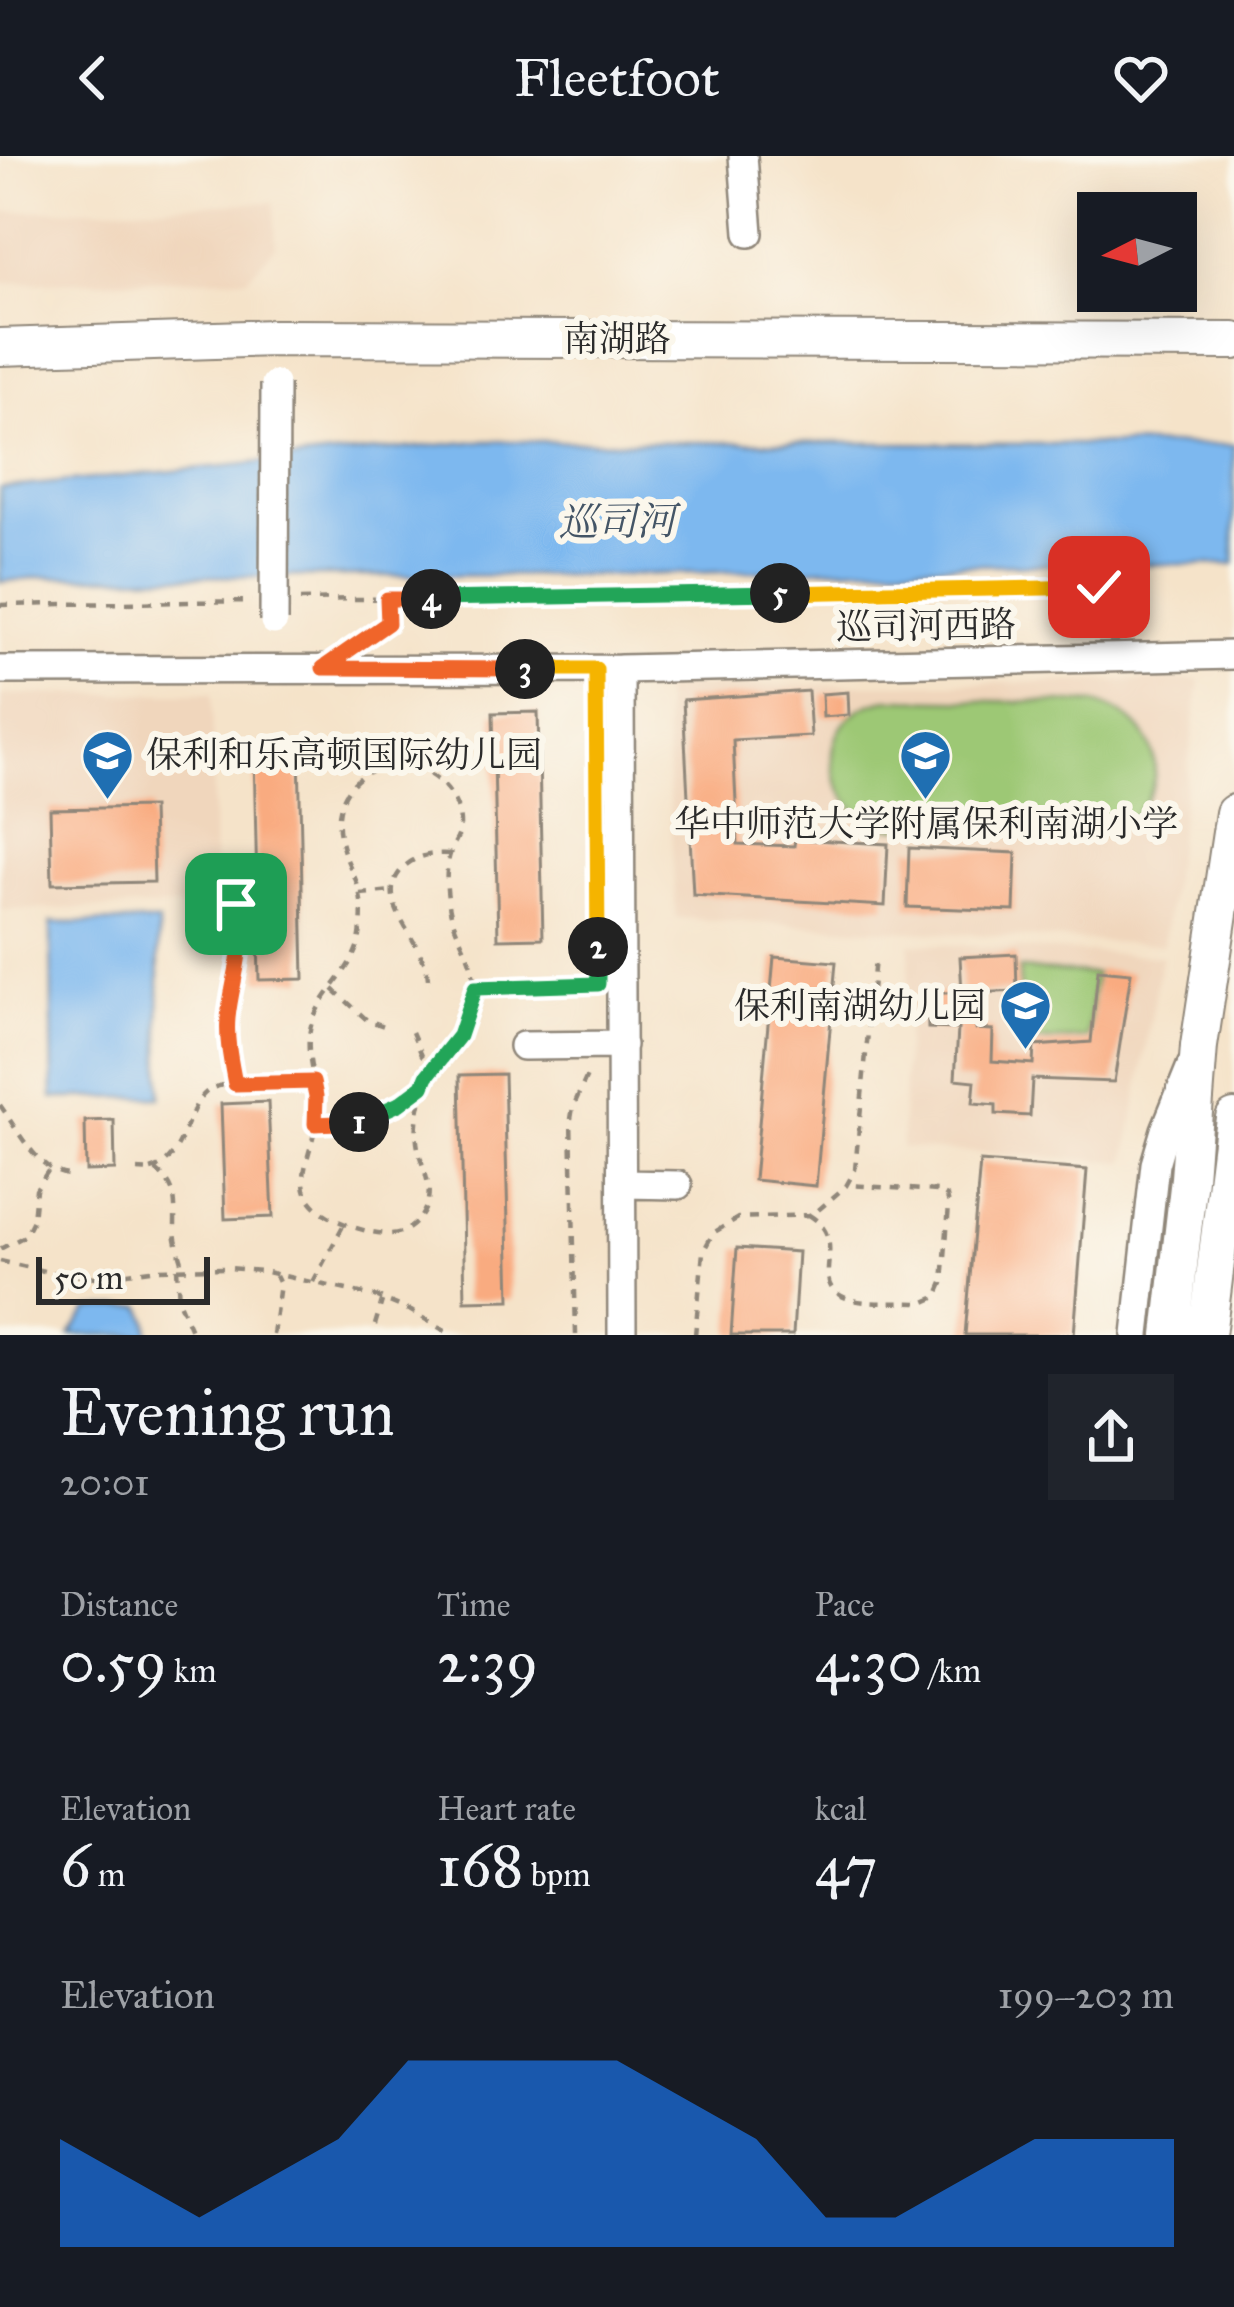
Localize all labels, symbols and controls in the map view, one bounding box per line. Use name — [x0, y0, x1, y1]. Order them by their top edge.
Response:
icon: back — [60, 45, 126, 111]
text: Fleetfoot — [514, 45, 720, 111]
icon: heart — [1108, 45, 1174, 111]
north arrow — [1077, 192, 1197, 312]
map controls — [1077, 192, 1197, 312]
street label: 南湖路 — [563, 317, 671, 361]
water label: 巡司河 — [558, 497, 682, 547]
pin — [1048, 536, 1150, 638]
icon: check — [1066, 554, 1132, 620]
pin: 5 — [750, 563, 810, 623]
pin: 4 — [401, 569, 461, 629]
text: 5 — [772, 573, 788, 613]
text: 4 — [422, 579, 440, 619]
street label: 巡司河西路 — [836, 602, 1016, 650]
pin: 3 — [495, 639, 555, 699]
text: 3 — [518, 649, 532, 689]
school or university icon: 保利和乐高顿国际幼儿园 — [79, 727, 135, 801]
school or university icon: 华中师范大学附属保利南湖小学 — [898, 728, 954, 802]
place label: 保利和乐高顿国际幼儿园 — [146, 733, 542, 777]
place label: 华中师范大学附属保利南湖小学 — [674, 802, 1178, 846]
pin — [185, 853, 287, 955]
icon: arrive — [203, 871, 269, 937]
pin: 2 — [568, 917, 628, 977]
text: 2 — [590, 927, 606, 967]
school or university icon: 保利南湖幼儿园 — [997, 978, 1053, 1052]
place label: 保利南湖幼儿园 — [734, 984, 986, 1028]
pin: 1 — [329, 1092, 389, 1152]
text: 1 — [352, 1102, 366, 1142]
scale bar — [36, 1251, 210, 1304]
text: 50 m — [54, 1258, 123, 1298]
text: Evening run — [60, 1372, 395, 1453]
button: share — [1048, 1374, 1174, 1500]
text: 20:01 — [60, 1458, 150, 1506]
text: Distance — [60, 1585, 178, 1625]
text: Time — [437, 1585, 510, 1625]
text: Pace — [815, 1585, 875, 1625]
text: 0.59 — [60, 1625, 167, 1698]
text: 2:39 — [437, 1625, 538, 1698]
text: 4:30 — [815, 1625, 922, 1698]
text: km — [167, 1651, 217, 1691]
text: /km — [922, 1651, 981, 1691]
text: Elevation — [60, 1789, 191, 1829]
text: Heart rate — [437, 1789, 576, 1829]
text: kcal — [815, 1789, 867, 1829]
text: 6 — [60, 1829, 91, 1902]
text: 168 — [437, 1829, 524, 1902]
text: 47 — [815, 1829, 878, 1902]
text: m — [91, 1855, 126, 1895]
text: bpm — [524, 1855, 591, 1895]
text: Elevation — [60, 1971, 215, 2019]
text: 199–203 m — [998, 1971, 1174, 2019]

